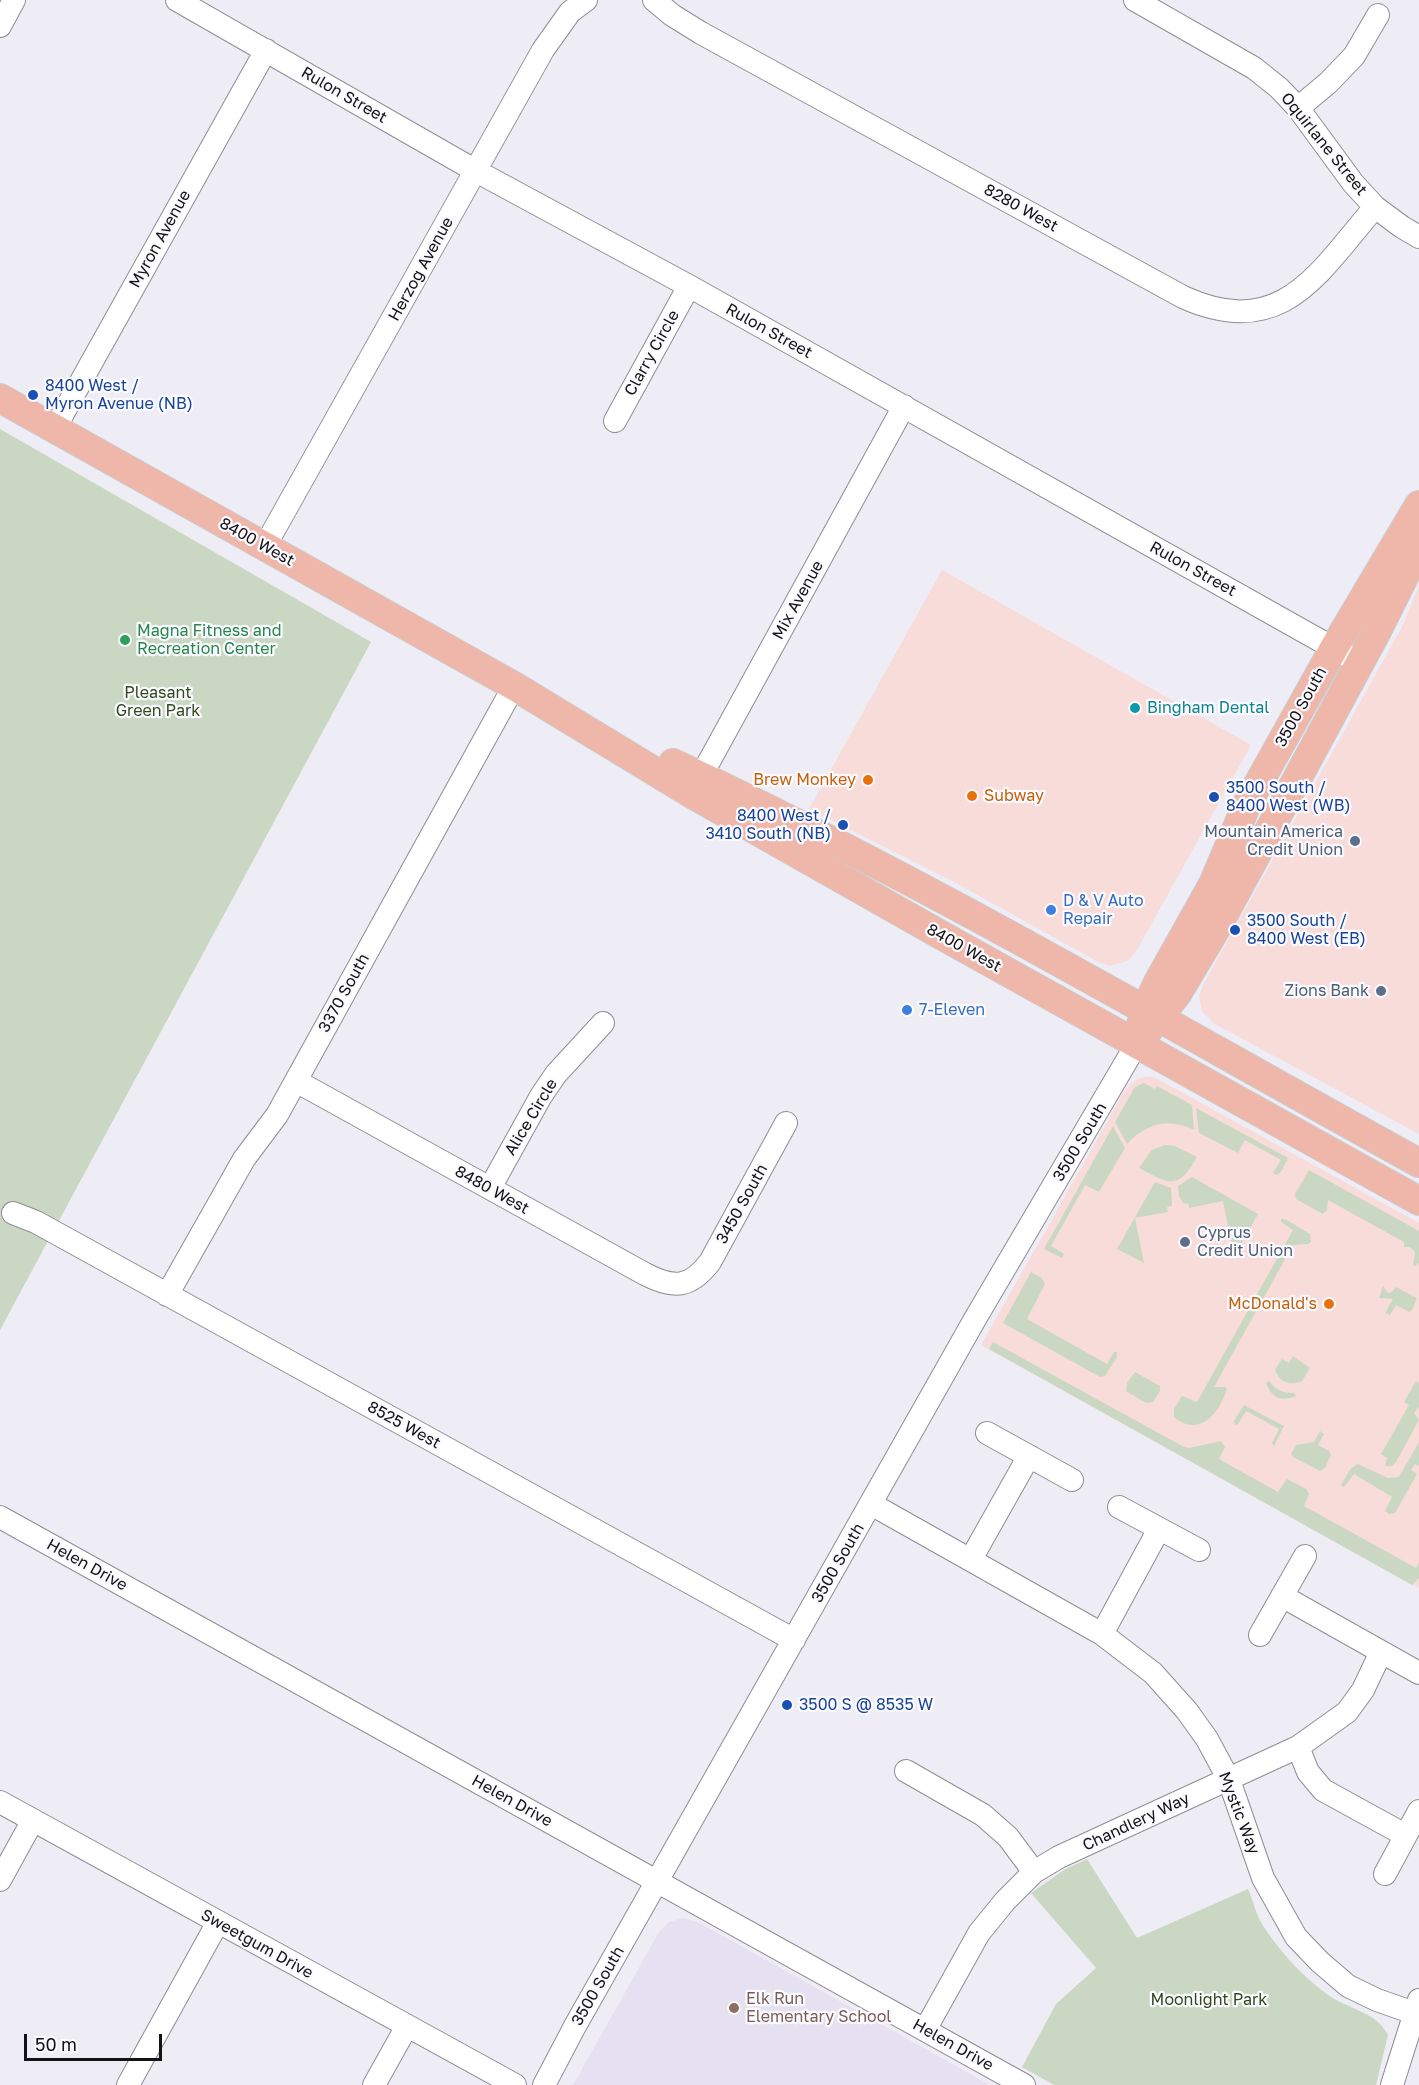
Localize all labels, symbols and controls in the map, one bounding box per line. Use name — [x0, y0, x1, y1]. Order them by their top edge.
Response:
street label: Rulon Street — [298, 63, 390, 127]
street label: Oquirlane Street — [1277, 89, 1371, 199]
street label: 8280 West — [981, 180, 1061, 236]
street label: Myron Avenue — [125, 187, 195, 291]
street label: Herzog Avenue — [385, 214, 457, 324]
street label: Rulon Street — [722, 299, 816, 363]
street label: Clarry Circle — [621, 307, 683, 399]
place label: 8400 West / Myron Avenue (NB) — [45, 376, 193, 414]
marker: 8400 West / Myron Avenue (NB) — [26, 388, 40, 402]
street label: 8400 West — [216, 514, 298, 570]
street label: Rulon Street — [1146, 537, 1240, 601]
street label: Mix Avenue — [768, 557, 828, 643]
place label: Magna Fitness and Recreation Center — [137, 621, 282, 659]
marker: Magna Fitness and Recreation Center — [118, 633, 132, 647]
street label: 3500 South — [1271, 664, 1331, 750]
park label: Pleasant Green Park — [116, 683, 200, 721]
place label: Bingham Dental — [1147, 698, 1269, 718]
marker: Bingham Dental — [1128, 701, 1142, 715]
place label: Brew Monkey — [753, 770, 856, 790]
marker: Brew Monkey — [861, 773, 875, 787]
place label: 3500 South / 8400 West (WB) — [1226, 778, 1350, 816]
place label: Subway — [984, 786, 1044, 806]
marker: Subway — [965, 789, 979, 803]
marker: 3500 South / 8400 West (WB) — [1207, 790, 1221, 804]
place label: 8400 West / 3410 South (NB) — [705, 806, 831, 844]
marker: 8400 West / 3410 South (NB) — [836, 818, 850, 832]
place label: Mountain America Credit Union — [1204, 822, 1343, 860]
marker: Mountain America Credit Union — [1348, 834, 1362, 848]
place label: D & V Auto Repair — [1063, 891, 1144, 929]
marker: D & V Auto Repair — [1044, 903, 1058, 917]
place label: 3500 South / 8400 West (EB) — [1247, 911, 1366, 949]
street label: 8400 West — [923, 920, 1005, 976]
marker: 3500 South / 8400 West (EB) — [1228, 923, 1242, 937]
street label: 3370 South — [315, 950, 373, 1036]
place label: Zions Bank — [1285, 981, 1369, 1001]
marker: Zions Bank — [1374, 984, 1388, 998]
place label: 7-Eleven — [919, 1000, 985, 1020]
marker: 7-Eleven — [900, 1003, 914, 1017]
street label: Alice Circle — [501, 1075, 561, 1159]
street label: 3500 South — [1049, 1099, 1111, 1185]
street label: 3450 South — [712, 1161, 772, 1247]
street label: 8480 West — [451, 1162, 533, 1218]
place label: Cyprus Credit Union — [1197, 1223, 1293, 1261]
marker: Cyprus Credit Union — [1178, 1235, 1192, 1249]
place label: McDonald's — [1228, 1294, 1317, 1314]
marker: McDonald's — [1322, 1297, 1336, 1311]
street label: 8525 West — [364, 1397, 444, 1453]
street label: 3500 South — [808, 1520, 868, 1606]
street label: Helen Drive — [43, 1535, 131, 1595]
place label: 3500 S @ 8535 W — [799, 1695, 933, 1715]
marker: 3500 S @ 8535 W — [780, 1698, 794, 1712]
street label: Mystic Way — [1214, 1769, 1264, 1857]
street label: Helen Drive — [468, 1771, 556, 1831]
street label: Chandlery Way — [1079, 1789, 1193, 1855]
street label: Sweetgum Drive — [198, 1905, 316, 1983]
street label: 3500 South — [568, 1943, 628, 2029]
place label: Elk Run Elementary School — [746, 1989, 891, 2027]
park label: Moonlight Park — [1151, 1990, 1267, 2010]
marker: Elk Run Elementary School — [727, 2001, 741, 2015]
street label: Helen Drive — [909, 2015, 997, 2075]
scale bar — [27, 2022, 165, 2060]
text: 50 m — [35, 2033, 77, 2055]

